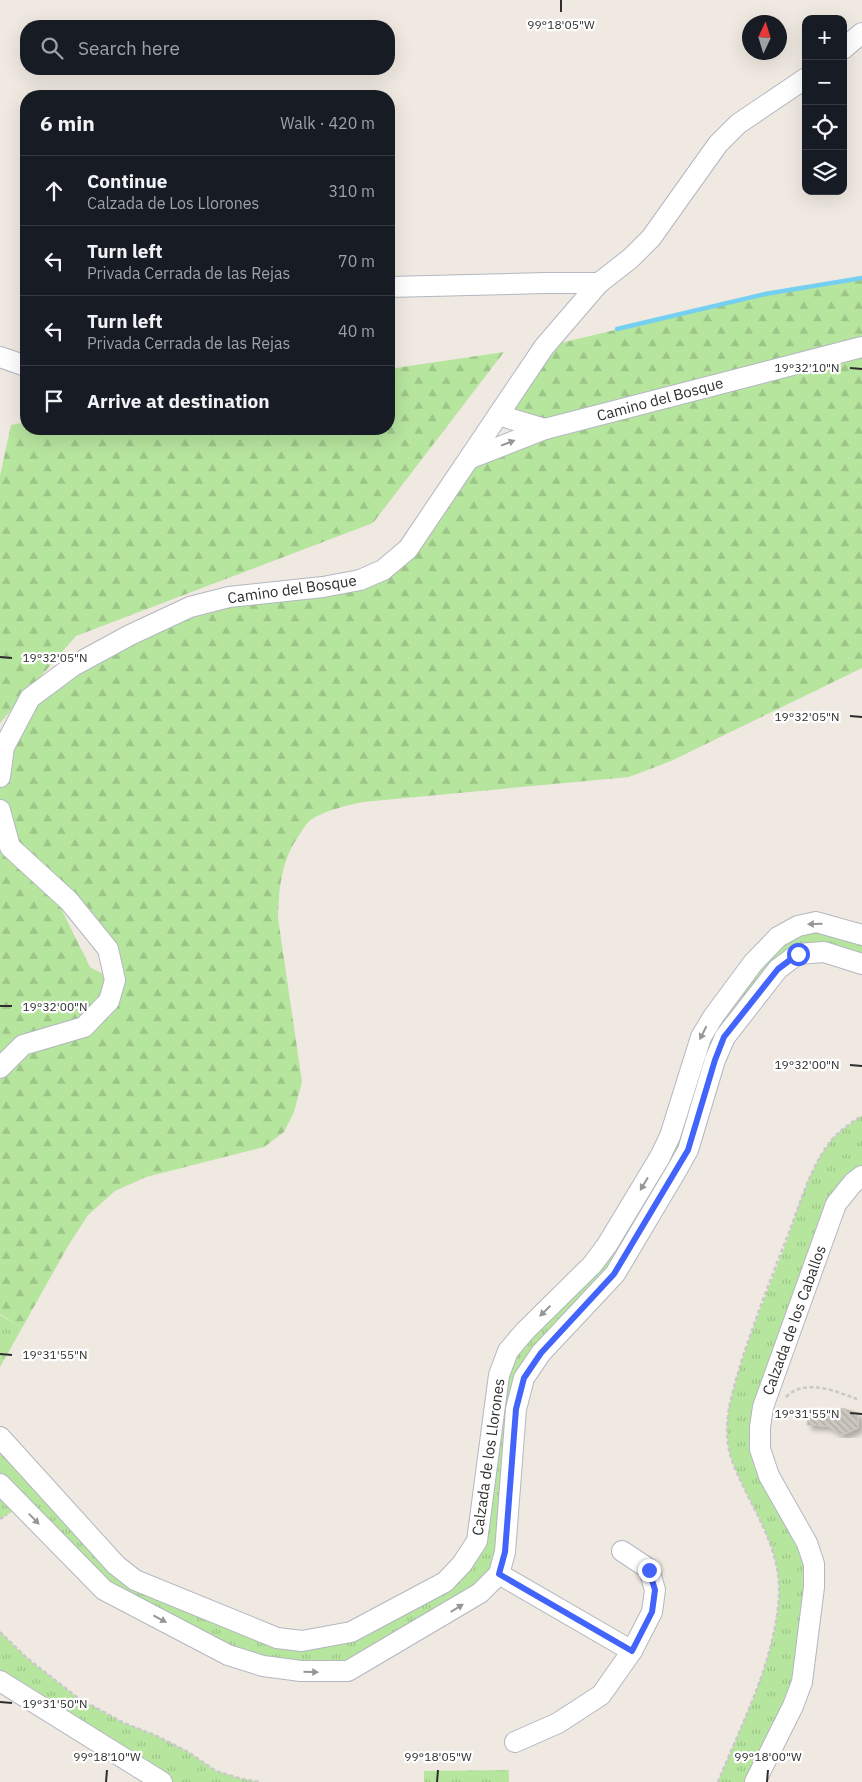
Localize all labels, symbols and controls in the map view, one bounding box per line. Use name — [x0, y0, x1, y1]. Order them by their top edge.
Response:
north arrow — [742, 15, 787, 60]
map controls — [802, 15, 847, 195]
button: + — [802, 15, 847, 60]
text: 99°18'05"W — [527, 17, 595, 32]
search box — [20, 20, 395, 75]
icon: search — [38, 34, 66, 62]
text: Search here — [78, 36, 180, 60]
button: − — [802, 60, 847, 105]
button: locate — [802, 105, 847, 150]
text: 6 min — [40, 109, 95, 137]
text: Walk · 420 m — [280, 113, 375, 133]
button: layers — [802, 150, 847, 195]
text: Continue — [87, 169, 167, 193]
icon: ahead — [40, 177, 68, 205]
text: 310 m — [328, 181, 375, 201]
text: Calzada de Los Llorones — [87, 193, 259, 213]
text: Turn left — [87, 239, 163, 263]
icon: left — [40, 247, 68, 275]
text: 70 m — [338, 251, 375, 271]
text: Privada Cerrada de las Rejas — [87, 263, 290, 283]
text: Turn left — [87, 309, 163, 333]
icon: left — [40, 317, 68, 345]
text: 40 m — [338, 321, 375, 341]
text: Privada Cerrada de las Rejas — [87, 333, 290, 353]
text: 19°32'10"N — [774, 360, 840, 375]
street label: Camino del Bosque — [595, 373, 725, 425]
icon: arrive — [40, 387, 68, 415]
text: Arrive at destination — [87, 389, 270, 413]
one-way arrow — [501, 439, 516, 447]
street label: Camino del Bosque — [226, 571, 358, 607]
text: 19°32'05"N — [22, 650, 88, 665]
text: 19°32'05"N — [774, 709, 840, 724]
one-way arrow — [806, 920, 822, 928]
route start — [787, 943, 810, 966]
text: 19°32'00"N — [22, 999, 88, 1014]
one-way arrow — [699, 1026, 707, 1041]
text: 19°32'00"N — [774, 1057, 840, 1072]
one-way arrow — [639, 1177, 648, 1190]
street label: Calzada de los Caballos — [758, 1242, 830, 1398]
one-way arrow — [539, 1305, 551, 1317]
text: 19°31'55"N — [22, 1347, 88, 1362]
street label: Calzada de los Llorones — [468, 1377, 508, 1537]
text: 19°31'55"N — [774, 1406, 840, 1421]
one-way arrow — [28, 1513, 40, 1525]
route end — [638, 1559, 661, 1582]
one-way arrow — [450, 1603, 463, 1612]
one-way arrow — [152, 1615, 167, 1623]
one-way arrow — [304, 1668, 320, 1676]
text: 19°31'50"N — [22, 1696, 88, 1711]
text: 99°18'10"W — [73, 1749, 141, 1764]
text: 99°18'05"W — [404, 1749, 472, 1764]
text: 99°18'00"W — [734, 1749, 802, 1764]

